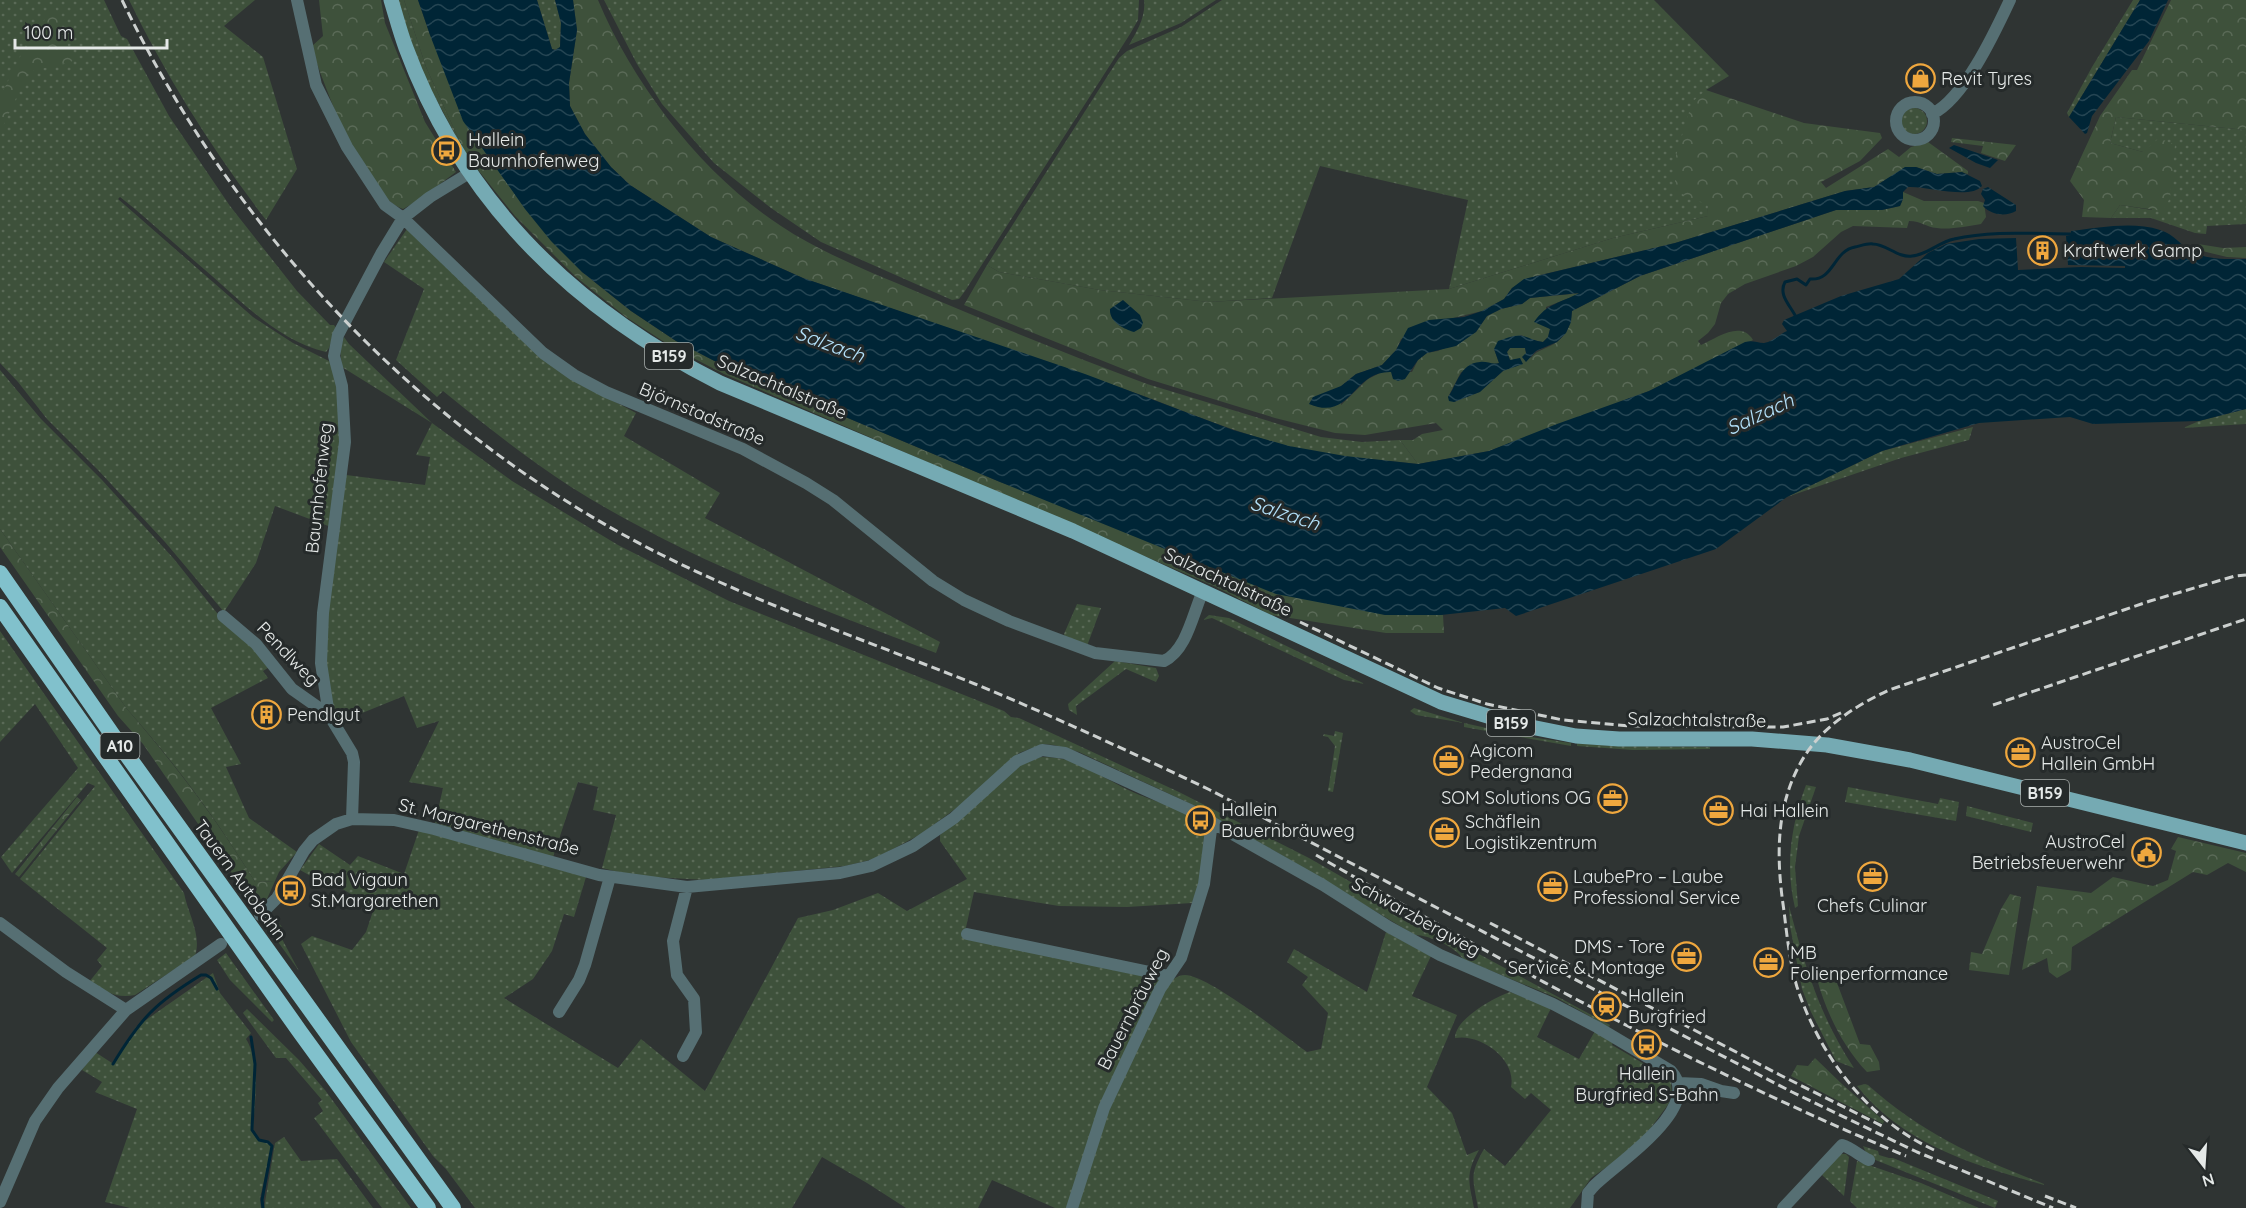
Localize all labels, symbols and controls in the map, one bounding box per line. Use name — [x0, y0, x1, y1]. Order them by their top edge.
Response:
scale bar — [15, 12, 166, 50]
text: 100 m — [24, 21, 73, 44]
shop icon: Revit Tyres — [1904, 63, 1936, 95]
place label: Revit Tyres — [1941, 67, 2032, 90]
place label: Hallein Baumhofenweg — [468, 128, 599, 172]
bus stop icon: Hallein Baumhofenweg — [431, 134, 463, 166]
building icon: Kraftwerk Gamp — [2026, 235, 2058, 267]
place label: Kraftwerk Gamp — [2063, 239, 2202, 262]
water label: Salzach — [792, 320, 869, 368]
road number: B159 — [645, 343, 693, 369]
street label: Salzachtalstraße — [714, 349, 850, 424]
street label: Björnstadstraße — [636, 377, 769, 450]
water label: Salzach — [1722, 387, 1798, 440]
street label: Baumhofenweg — [300, 421, 337, 555]
water label: Salzach — [1247, 490, 1324, 536]
street label: Salzachtalstraße — [1161, 542, 1296, 621]
street label: Pendlweg — [252, 617, 325, 691]
building icon: Pendlgut — [250, 699, 282, 731]
place label: Pendlgut — [287, 703, 360, 726]
street label: Salzachtalstraße — [1627, 707, 1767, 732]
road number: B159 — [1487, 710, 1535, 736]
place label: AustroCel Hallein GmbH — [2041, 731, 2155, 775]
road number: A10 — [100, 733, 140, 759]
office icon: AustroCel Hallein GmbH — [2004, 737, 2036, 769]
place label: Agicom Pedergnana — [1470, 739, 1572, 783]
office icon: Agicom Pedergnana — [1433, 745, 1465, 777]
road number: B159 — [2021, 780, 2069, 806]
office icon: SOM Solutions OG — [1596, 782, 1628, 814]
place label: SOM Solutions OG — [1441, 786, 1591, 809]
street label: St. Margarethenstraße — [396, 793, 582, 860]
office icon: Hai Hallein — [1703, 795, 1735, 827]
place label: Hallein Bauernbräuweg — [1221, 798, 1355, 842]
place label: Hai Hallein — [1740, 799, 1829, 822]
bus stop icon: Hallein Bauernbräuweg — [1184, 804, 1216, 836]
place label: Schäflein Logistikzentrum — [1465, 810, 1597, 854]
street label: Tauern Autobahn — [189, 815, 292, 945]
office icon: Schäflein Logistikzentrum — [1428, 816, 1460, 848]
place label: AustroCel Betriebsfeuerwehr — [1972, 830, 2125, 874]
public building icon: AustroCel Betriebsfeuerwehr — [2130, 836, 2162, 868]
office icon: Chefs Culinar — [1856, 861, 1888, 893]
place label: LaubePro – Laube Professional Service — [1573, 865, 1740, 909]
place label: Bad Vigaun St.Margarethen — [311, 868, 439, 912]
office icon: LaubePro – Laube Professional Service — [1536, 871, 1568, 903]
street label: Schwarzbergweg — [1348, 872, 1485, 961]
bus stop icon: Bad Vigaun St.Margarethen — [274, 874, 306, 906]
place label: Chefs Culinar — [1817, 894, 1927, 917]
place label: DMS - Tore Service & Montage — [1508, 935, 1665, 979]
office icon: DMS - Tore Service & Montage — [1670, 941, 1702, 973]
place label: MB Folienperformance — [1790, 941, 1948, 985]
street label: Bauernbräuweg — [1092, 944, 1173, 1074]
office icon: MB Folienperformance — [1753, 947, 1785, 979]
place label: Hallein Burgfried — [1628, 984, 1706, 1028]
station icon: Hallein Burgfried — [1591, 990, 1623, 1022]
bus stop icon: Hallein Burgfried S-Bahn — [1631, 1029, 1663, 1061]
place label: Hallein Burgfried S-Bahn — [1575, 1062, 1719, 1106]
north arrow — [2174, 1136, 2234, 1196]
text: N — [2200, 1169, 2217, 1192]

